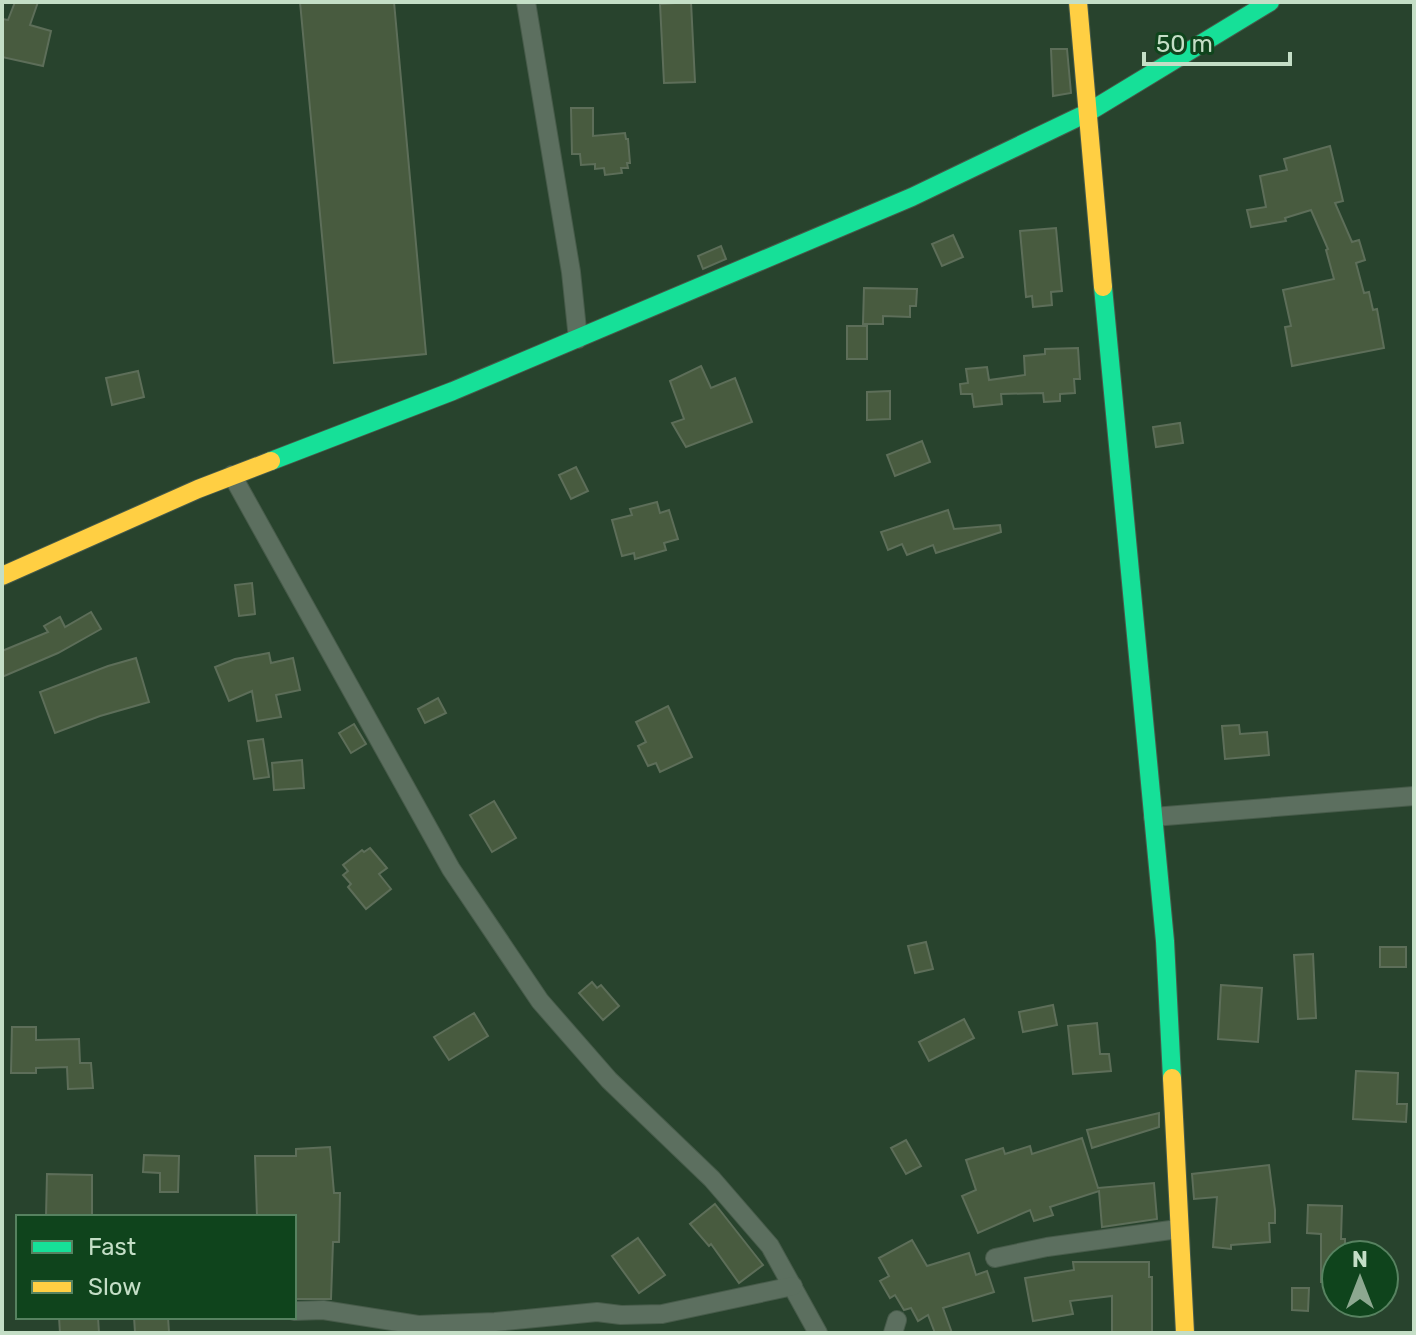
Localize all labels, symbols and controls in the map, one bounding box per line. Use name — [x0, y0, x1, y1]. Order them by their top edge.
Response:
scale bar — [1144, 16, 1290, 66]
text: 50 m — [1156, 30, 1213, 58]
legend — [16, 1215, 296, 1319]
text: Fast — [88, 1233, 136, 1261]
north arrow — [1320, 1239, 1400, 1319]
text: N — [1352, 1246, 1368, 1273]
text: Slow — [88, 1273, 141, 1301]

